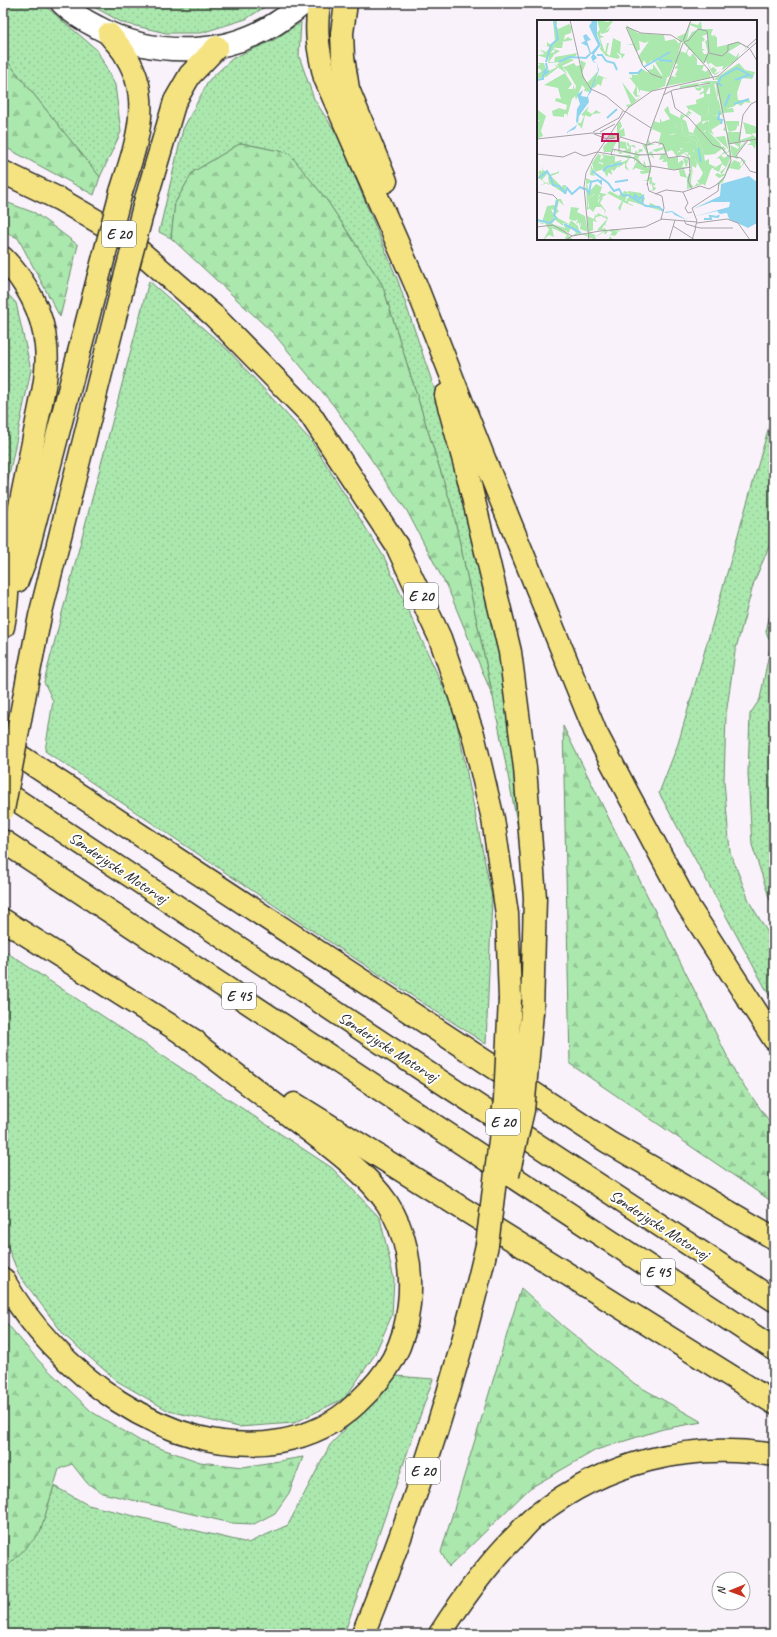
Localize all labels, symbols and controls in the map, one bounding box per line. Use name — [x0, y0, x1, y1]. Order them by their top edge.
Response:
inset map — [537, 20, 757, 240]
road number: E 20 — [102, 221, 136, 247]
road number: E 20 — [404, 583, 438, 609]
street label: Sønderjyske Motorvej — [65, 828, 173, 910]
road number: E 45 — [222, 983, 256, 1009]
street label: Sønderjyske Motorvej — [335, 1007, 444, 1088]
road number: E 20 — [486, 1109, 520, 1135]
street label: Sønderjyske Motorvej — [606, 1185, 715, 1266]
road number: E 45 — [641, 1259, 675, 1285]
road number: E 20 — [406, 1458, 440, 1484]
north arrow — [711, 1571, 751, 1611]
text: N — [714, 1585, 728, 1595]

